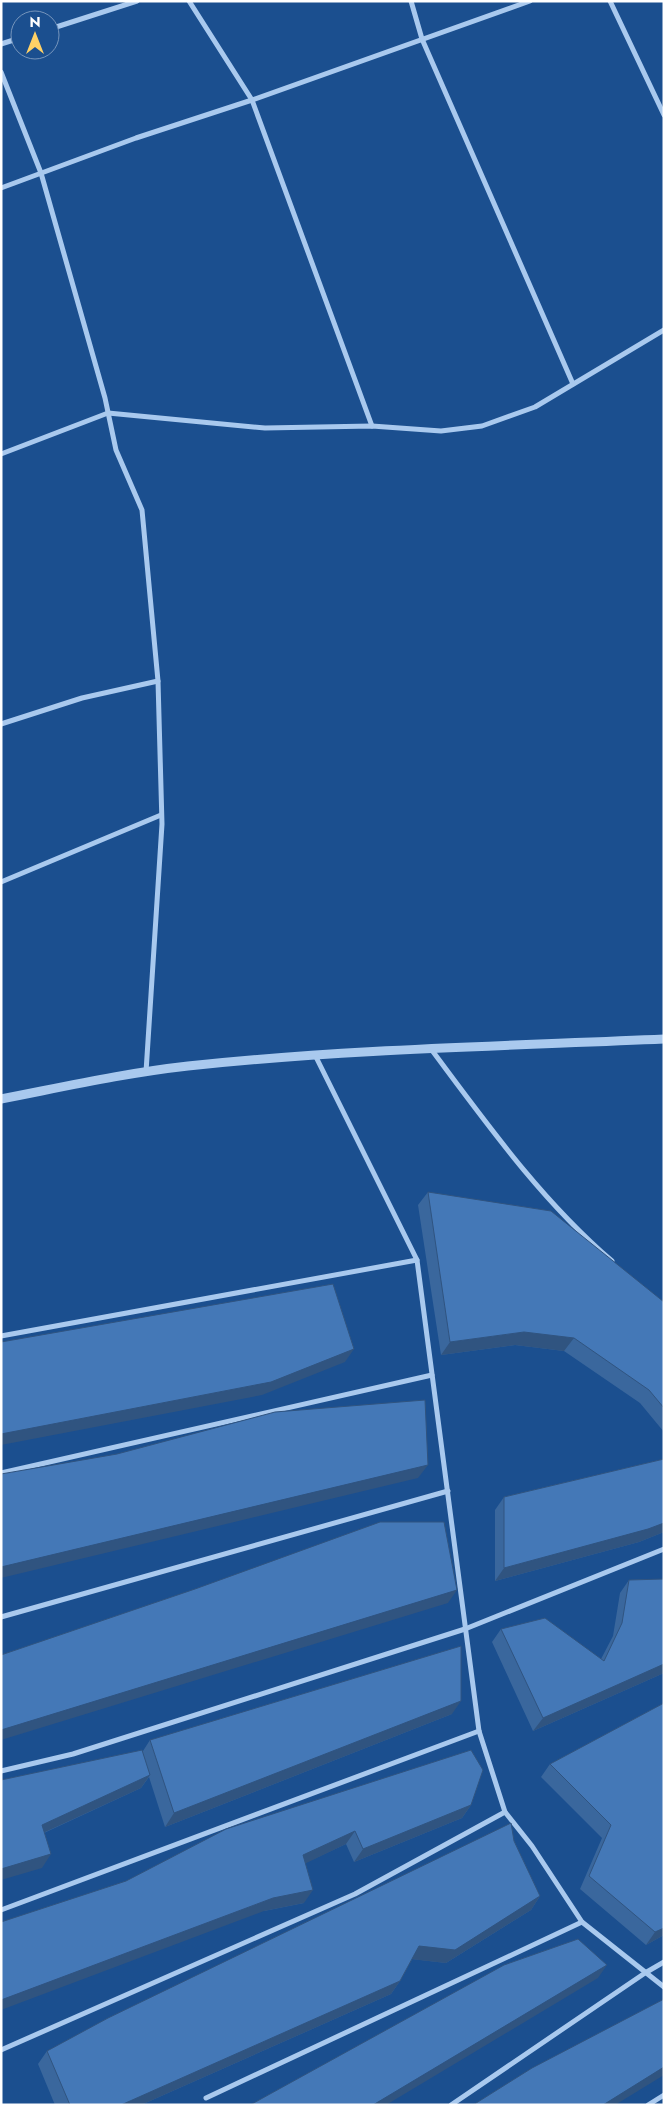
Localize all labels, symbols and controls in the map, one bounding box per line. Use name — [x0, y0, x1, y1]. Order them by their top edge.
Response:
north arrow — [10, 10, 60, 60]
text: N — [29, 12, 41, 32]

